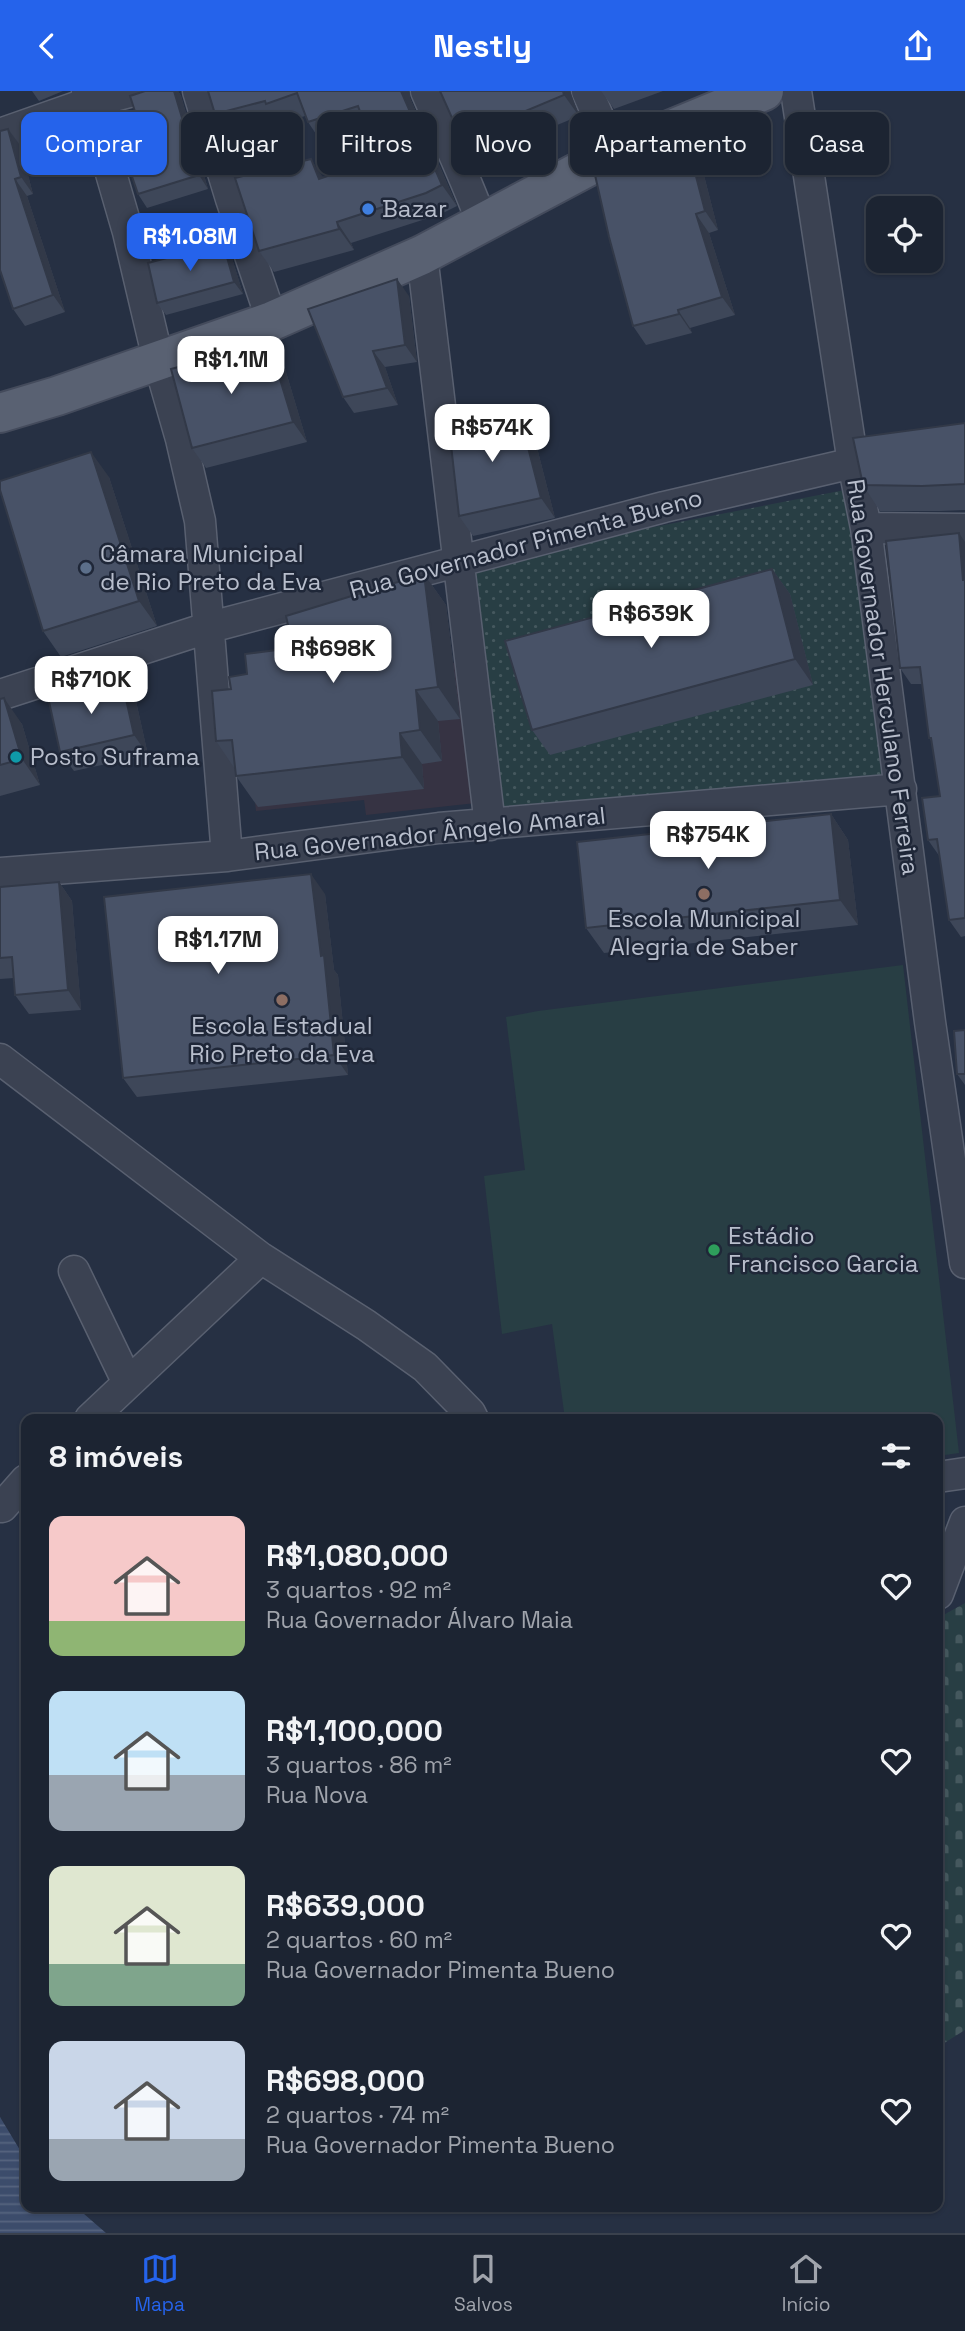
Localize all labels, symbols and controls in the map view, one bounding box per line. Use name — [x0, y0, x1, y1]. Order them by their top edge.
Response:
text: Nestly — [433, 26, 532, 66]
icon: back — [28, 27, 66, 65]
icon: share — [899, 27, 937, 65]
chip: Comprar — [21, 112, 167, 175]
chip: Alugar — [181, 112, 303, 175]
chip: Filtros — [317, 112, 437, 175]
chip: Novo — [451, 112, 556, 175]
chip: Apartamento — [570, 112, 771, 175]
chip: Casa — [785, 112, 889, 175]
place label: Bazar — [382, 193, 447, 224]
map controls — [866, 196, 943, 273]
button: locate — [866, 196, 943, 273]
marker: Bazar — [360, 201, 376, 217]
pin: R$1.08M — [125, 213, 255, 273]
text: R$1.08M — [143, 221, 237, 251]
pin: R$1.1M — [174, 337, 288, 396]
text: R$1.1M — [193, 344, 269, 374]
pin: R$574K — [435, 405, 549, 464]
text: R$574K — [451, 412, 533, 442]
street label: Rua Governador Herculano Ferreira — [840, 477, 927, 877]
street label: Rua Governador Pimenta Bueno — [346, 481, 706, 606]
place label: Câmara Municipal de Rio Preto da Eva — [100, 538, 322, 597]
marker: Câmara Municipal de Rio Preto da Eva — [78, 560, 94, 576]
pin: R$639K — [594, 591, 708, 650]
text: R$639K — [608, 598, 694, 628]
pin: R$698K — [276, 625, 390, 685]
text: R$698K — [290, 633, 376, 663]
pin: R$710K — [34, 657, 148, 716]
text: R$710K — [51, 664, 131, 694]
place label: Posto Suframa — [30, 741, 200, 772]
marker: Posto Suframa — [8, 749, 24, 765]
street label: Rua Governador Ângelo Amaral — [253, 800, 607, 867]
pin: R$754K — [651, 811, 765, 871]
text: R$754K — [666, 819, 750, 849]
marker: Escola Municipal Alegria de Saber — [696, 886, 712, 902]
place label: Escola Municipal Alegria de Saber — [608, 903, 800, 962]
pin: R$1.17M — [153, 917, 283, 976]
text: R$1.17M — [174, 924, 262, 954]
marker: Escola Estadual Rio Preto da Eva — [274, 992, 290, 1008]
place label: Escola Estadual Rio Preto da Eva — [189, 1010, 375, 1069]
place label: Estádio Francisco Garcia — [728, 1220, 919, 1279]
marker: Estádio Francisco Garcia — [706, 1242, 722, 1258]
text: 8 imóveis — [49, 1437, 183, 1476]
icon: filters — [877, 1437, 915, 1475]
text: R$1,080,000 — [266, 1536, 448, 1575]
icon: home — [105, 1544, 189, 1628]
icon: heart — [877, 1567, 915, 1605]
text: 3 quartos · 92 m² — [266, 1575, 451, 1605]
text: Rua Governador Álvaro Maia — [266, 1605, 573, 1635]
text: R$1,100,000 — [266, 1711, 443, 1750]
icon: home — [105, 1719, 189, 1803]
icon: heart — [877, 1742, 915, 1780]
text: 3 quartos · 86 m² — [266, 1750, 452, 1780]
text: Rua Nova — [266, 1780, 368, 1810]
text: R$639,000 — [266, 1886, 425, 1925]
icon: home — [105, 1894, 189, 1978]
icon: heart — [877, 1917, 915, 1955]
text: 2 quartos · 60 m² — [266, 1925, 452, 1955]
text: Rua Governador Pimenta Bueno — [266, 1955, 615, 1985]
text: R$698,000 — [266, 2061, 425, 2100]
icon: home — [105, 2069, 189, 2153]
icon: heart — [877, 2092, 915, 2130]
text: 2 quartos · 74 m² — [266, 2100, 449, 2130]
text: Rua Governador Pimenta Bueno — [266, 2130, 615, 2160]
tab: Mapa — [134, 2250, 185, 2317]
tab: Salvos — [454, 2250, 513, 2317]
tab: Início — [782, 2250, 831, 2317]

